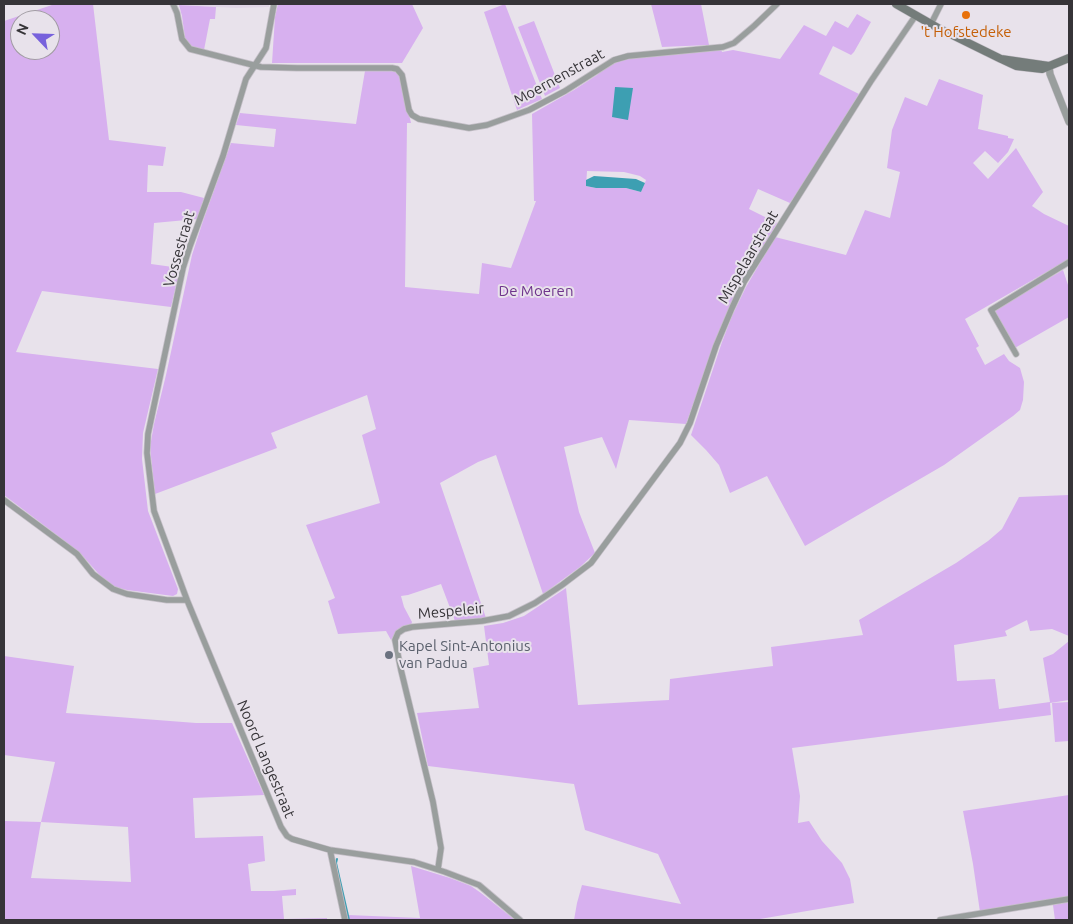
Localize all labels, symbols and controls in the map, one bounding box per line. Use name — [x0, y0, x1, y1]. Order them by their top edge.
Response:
marker: 't Hofstedeke — [960, 9, 972, 21]
north arrow — [10, 10, 60, 60]
text: N — [13, 21, 32, 37]
place label: 't Hofstedeke — [920, 23, 1012, 41]
street label: Moernenstraat — [511, 45, 607, 109]
street label: Mispelaarstraat — [714, 207, 782, 307]
street label: Vossestraat — [160, 209, 198, 289]
park label: De Moeren — [499, 282, 573, 300]
street label: Mespeleir — [417, 599, 485, 623]
place label: Kapel Sint-Antonius van Padua — [399, 637, 530, 672]
marker: Kapel Sint-Antonius van Padua — [383, 649, 395, 661]
street label: Noord Langestraat — [233, 697, 299, 821]

